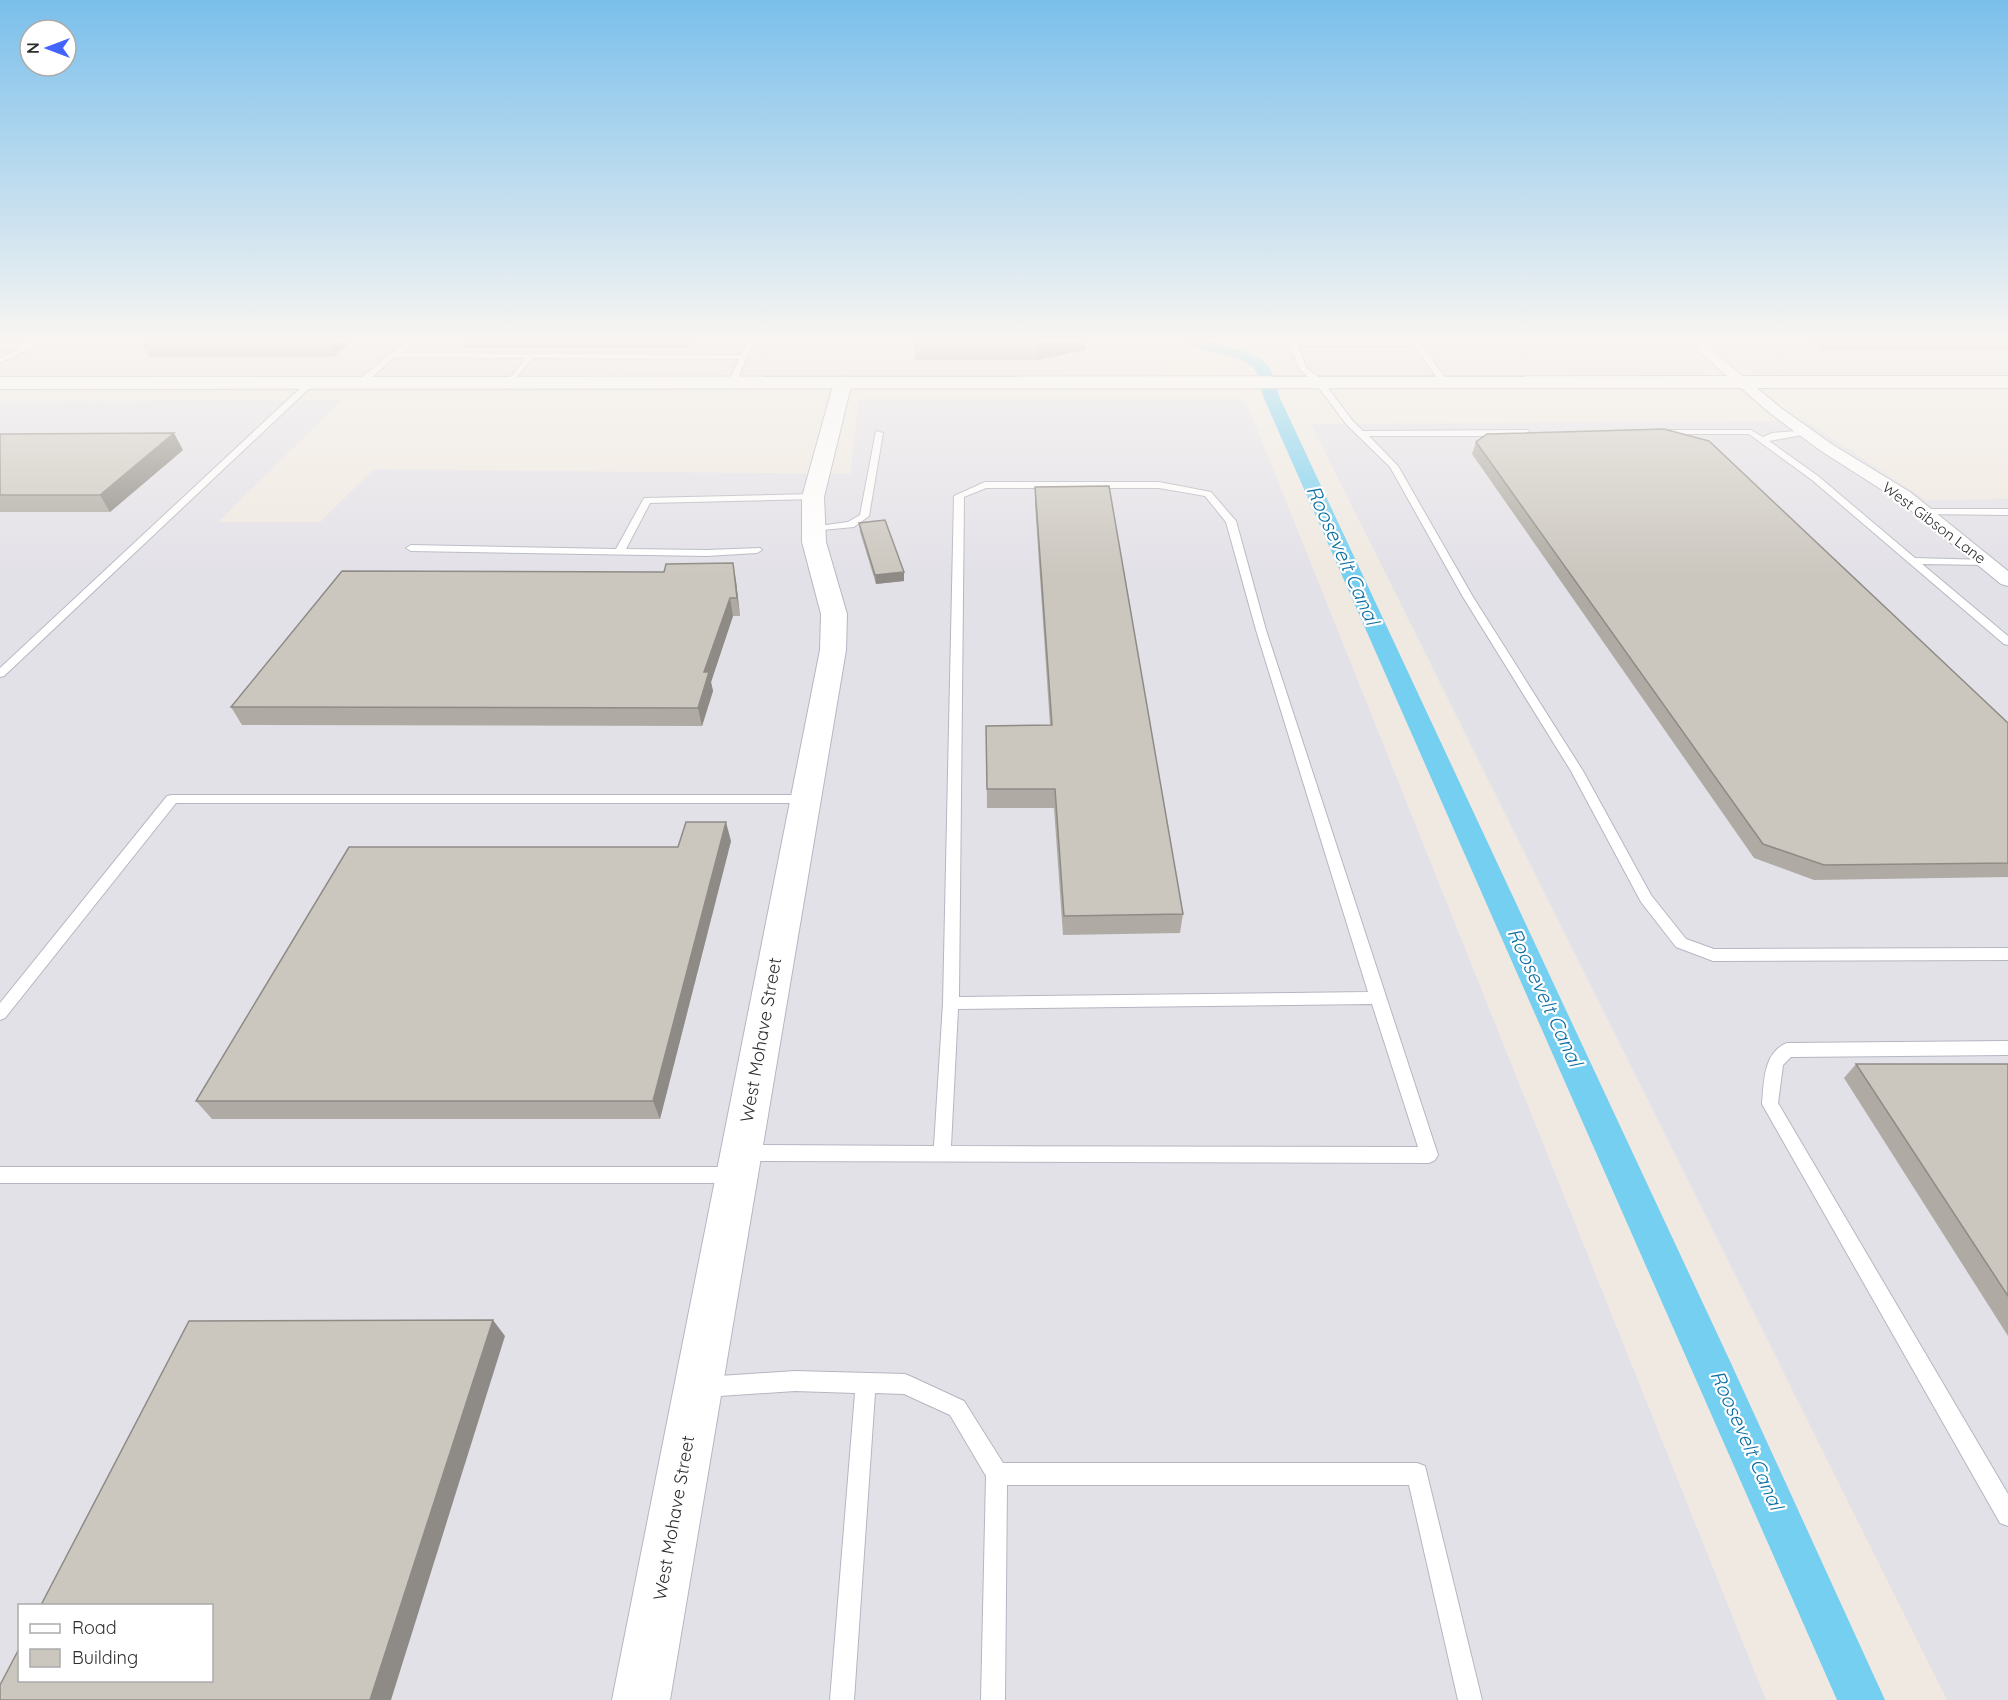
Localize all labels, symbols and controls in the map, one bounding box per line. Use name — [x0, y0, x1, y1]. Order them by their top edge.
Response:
north arrow — [18, 18, 78, 78]
text: N — [23, 42, 43, 54]
street label: West Gibson Lane — [1879, 477, 1990, 568]
water label: Roosevelt Canal — [1302, 481, 1386, 631]
water label: Roosevelt Canal — [1502, 924, 1590, 1072]
street label: West Mohave Street — [735, 956, 786, 1124]
water label: Roosevelt Canal — [1706, 1366, 1790, 1516]
street label: West Mohave Street — [648, 1434, 699, 1602]
legend — [18, 1604, 213, 1682]
text: Road — [72, 1616, 117, 1639]
text: Building — [72, 1646, 138, 1669]

